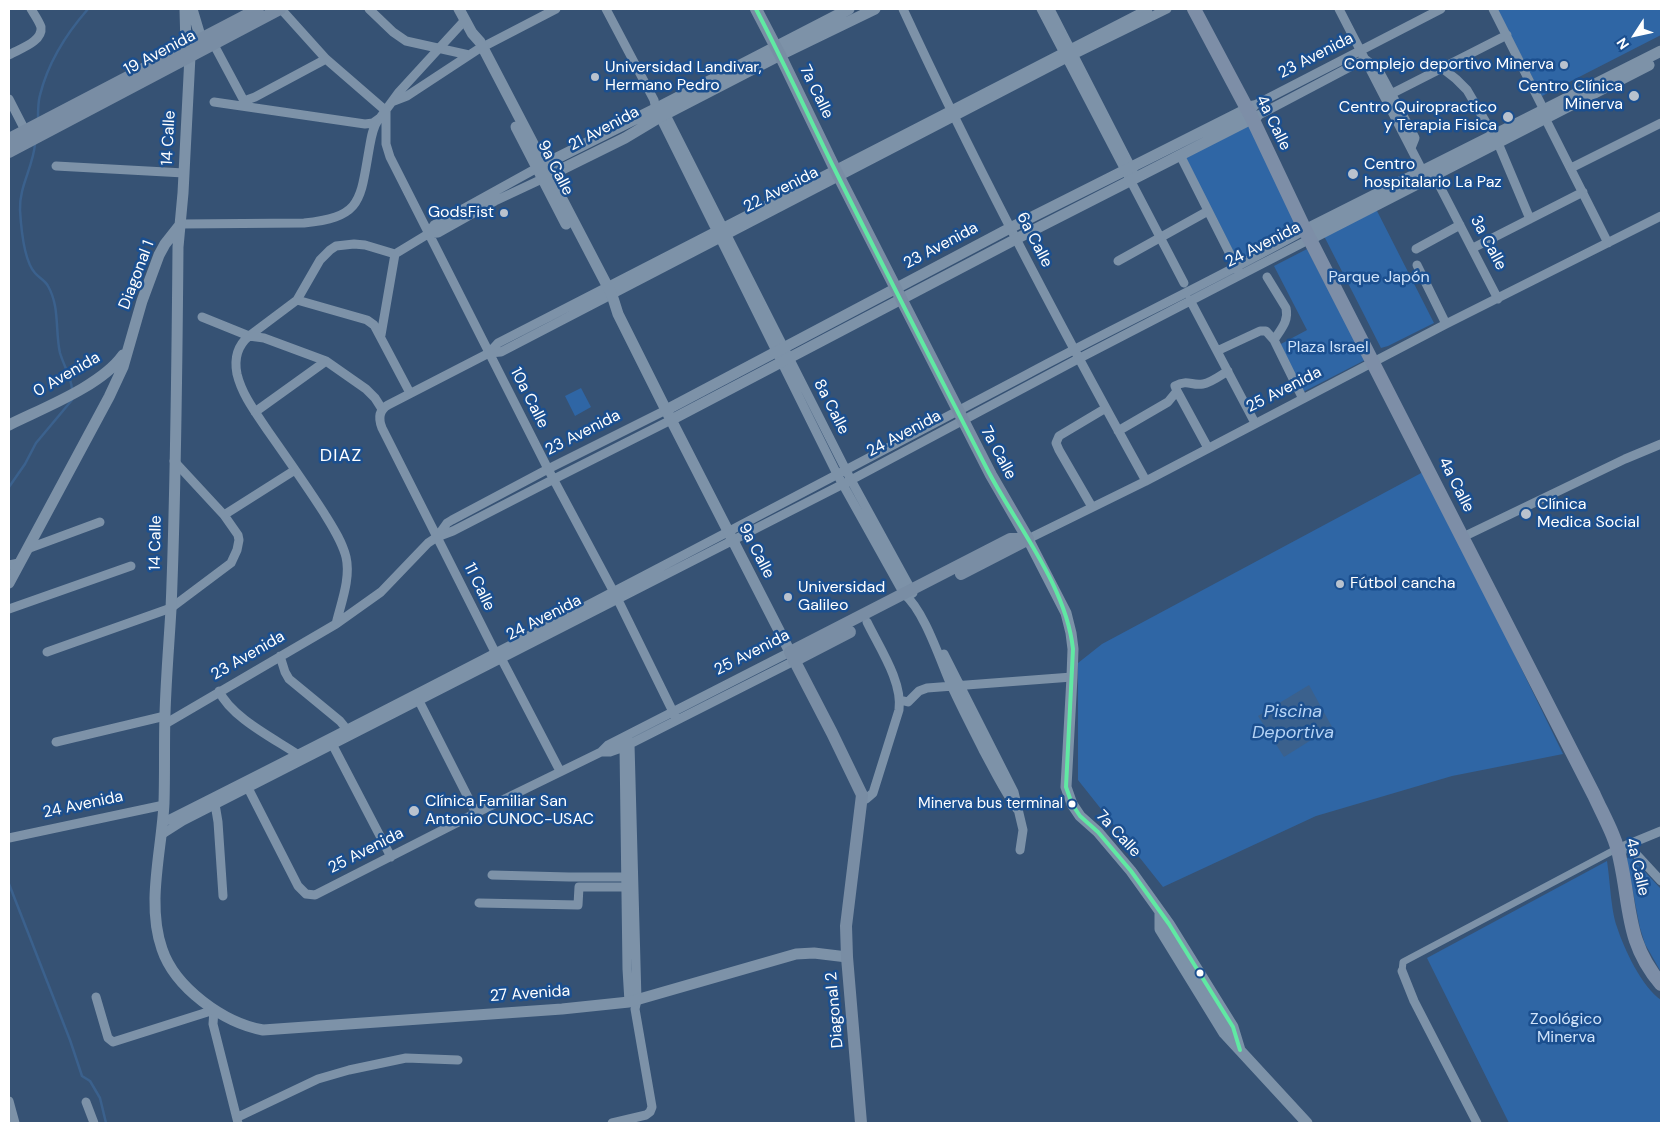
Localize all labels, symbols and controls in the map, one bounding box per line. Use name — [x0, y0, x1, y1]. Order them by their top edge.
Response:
north arrow — [1610, 10, 1660, 60]
street label: 19 Avenida — [121, 26, 199, 80]
street label: 23 Avenida — [1275, 29, 1357, 83]
text: N — [1612, 34, 1633, 53]
place label: Complejo deportivo Minerva — [1344, 55, 1554, 75]
place label: Universidad Landivar, Hermano Pedro — [605, 58, 762, 96]
marker: Complejo deportivo Minerva — [1558, 59, 1570, 71]
street label: 7a Calle — [795, 62, 837, 122]
marker: Universidad Landivar, Hermano Pedro — [589, 71, 601, 83]
place label: Centro Clínica Minerva — [1518, 77, 1623, 115]
marker: Centro Clínica Minerva — [1627, 89, 1641, 103]
street label: 4a Calle — [1251, 92, 1295, 154]
place label: Centro Quiropractico y Terapia Fisica — [1339, 98, 1497, 136]
street label: 21 Avenida — [565, 102, 643, 156]
street label: 14 Calle — [158, 110, 180, 166]
marker: Centro Quiropractico y Terapia Fisica — [1501, 110, 1515, 124]
street label: 9a Calle — [533, 137, 577, 199]
place label: Centro hospitalario La Paz — [1364, 155, 1502, 193]
street label: 22 Avenida — [740, 163, 822, 217]
marker: Centro hospitalario La Paz — [1346, 167, 1360, 181]
place label: GodsFist — [428, 203, 494, 223]
marker: GodsFist — [498, 207, 510, 219]
street label: 6a Calle — [1012, 209, 1056, 271]
street label: 3a Calle — [1466, 213, 1510, 273]
street label: 23 Avenida — [900, 218, 982, 274]
street label: 24 Avenida — [1222, 218, 1304, 272]
street label: Diagonal 1 — [115, 238, 159, 312]
park label: Parque Japón — [1328, 268, 1430, 288]
park label: Plaza Israel — [1288, 338, 1368, 358]
street label: 0 Avenida — [30, 348, 104, 402]
street label: 25 Avenida — [1243, 363, 1325, 417]
street label: 10a Calle — [506, 365, 552, 431]
street label: 8a Calle — [809, 376, 853, 438]
street label: 23 Avenida — [542, 406, 624, 460]
street label: 24 Avenida — [863, 406, 945, 462]
street label: 7a Calle — [976, 423, 1020, 483]
district label: DIAZ — [319, 445, 363, 467]
street label: 4a Calle — [1434, 454, 1478, 516]
place label: Clínica Medica Social — [1537, 495, 1640, 533]
marker: Clínica Medica Social — [1519, 507, 1533, 521]
street label: 14 Calle — [146, 515, 166, 571]
street label: 9a Calle — [734, 520, 778, 582]
street label: 11 Calle — [459, 560, 499, 614]
place label: Fútbol cancha — [1350, 574, 1455, 594]
place label: Universidad Galileo — [798, 578, 885, 616]
marker: Fútbol cancha — [1334, 578, 1346, 590]
street label: 24 Avenida — [503, 591, 585, 645]
marker: Universidad Galileo — [782, 591, 794, 603]
street label: 25 Avenida — [711, 626, 793, 680]
street label: 23 Avenida — [208, 627, 288, 685]
water label: Piscina Deportiva — [1252, 701, 1334, 744]
street label: 24 Avenida — [41, 787, 125, 823]
place label: Clínica Familiar San Antonio CUNOC-USAC — [425, 792, 594, 830]
place label: Minerva bus terminal — [918, 795, 1063, 813]
marker: Minerva bus terminal — [1067, 799, 1077, 809]
marker: Clínica Familiar San Antonio CUNOC-USAC — [407, 804, 421, 818]
street label: 7a Calle — [1091, 806, 1145, 862]
street label: 25 Avenida — [325, 824, 407, 878]
street label: 4a Calle — [1621, 836, 1653, 898]
unlabelled marker — [1195, 968, 1205, 978]
street label: Diagonal 2 — [822, 971, 848, 1049]
street label: 27 Avenida — [489, 982, 571, 1006]
park label: Zoológico Minerva — [1530, 1010, 1602, 1048]

